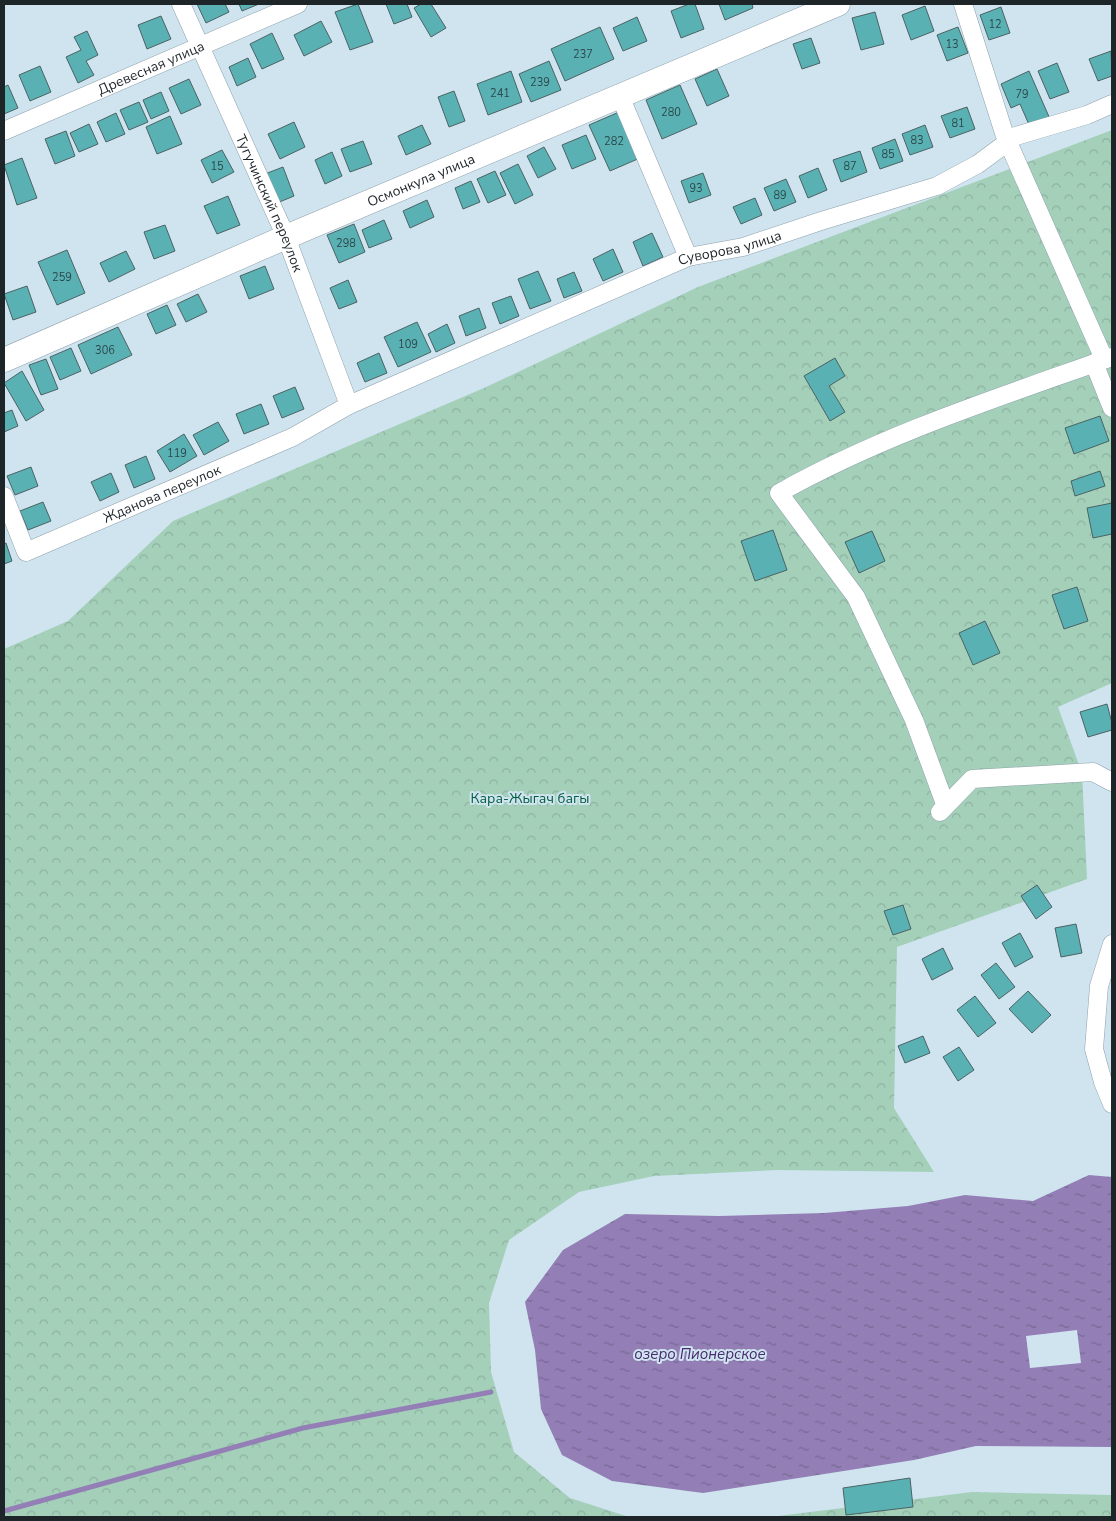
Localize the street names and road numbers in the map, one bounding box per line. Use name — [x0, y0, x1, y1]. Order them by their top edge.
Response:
street label: Древесная улица — [94, 36, 207, 99]
street label: Тугучинский переулок — [231, 131, 308, 275]
street label: Осмонкула улица — [364, 149, 478, 211]
street label: Суворова улица — [675, 225, 784, 270]
street label: Жданова переулок — [100, 460, 224, 527]

